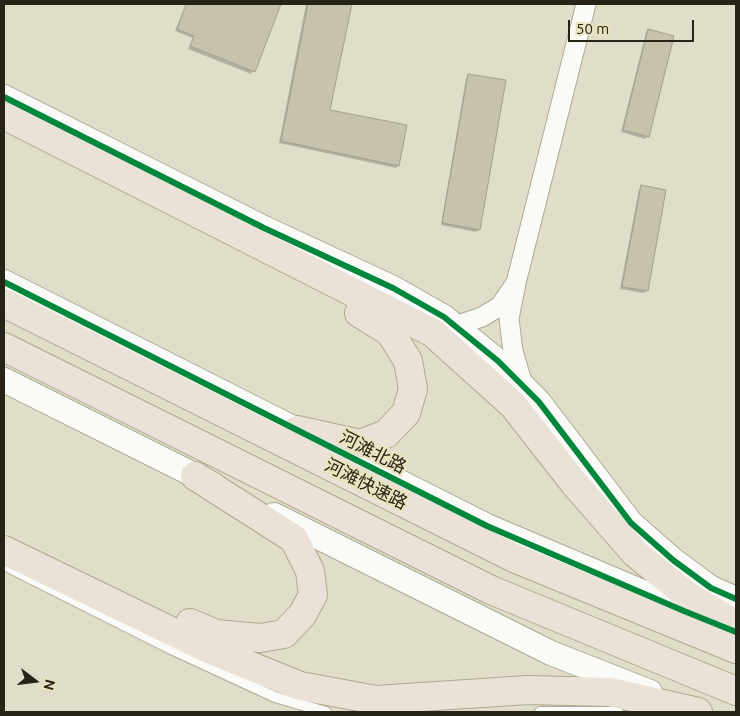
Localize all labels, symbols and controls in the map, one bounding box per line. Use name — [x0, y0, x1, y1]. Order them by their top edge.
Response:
scale bar — [570, 10, 696, 42]
text: 50 m — [576, 20, 609, 37]
street label: 河滩北路 — [336, 426, 410, 478]
street label: 河滩快速路 — [321, 454, 411, 514]
north arrow — [10, 656, 60, 706]
text: N — [40, 678, 59, 692]

